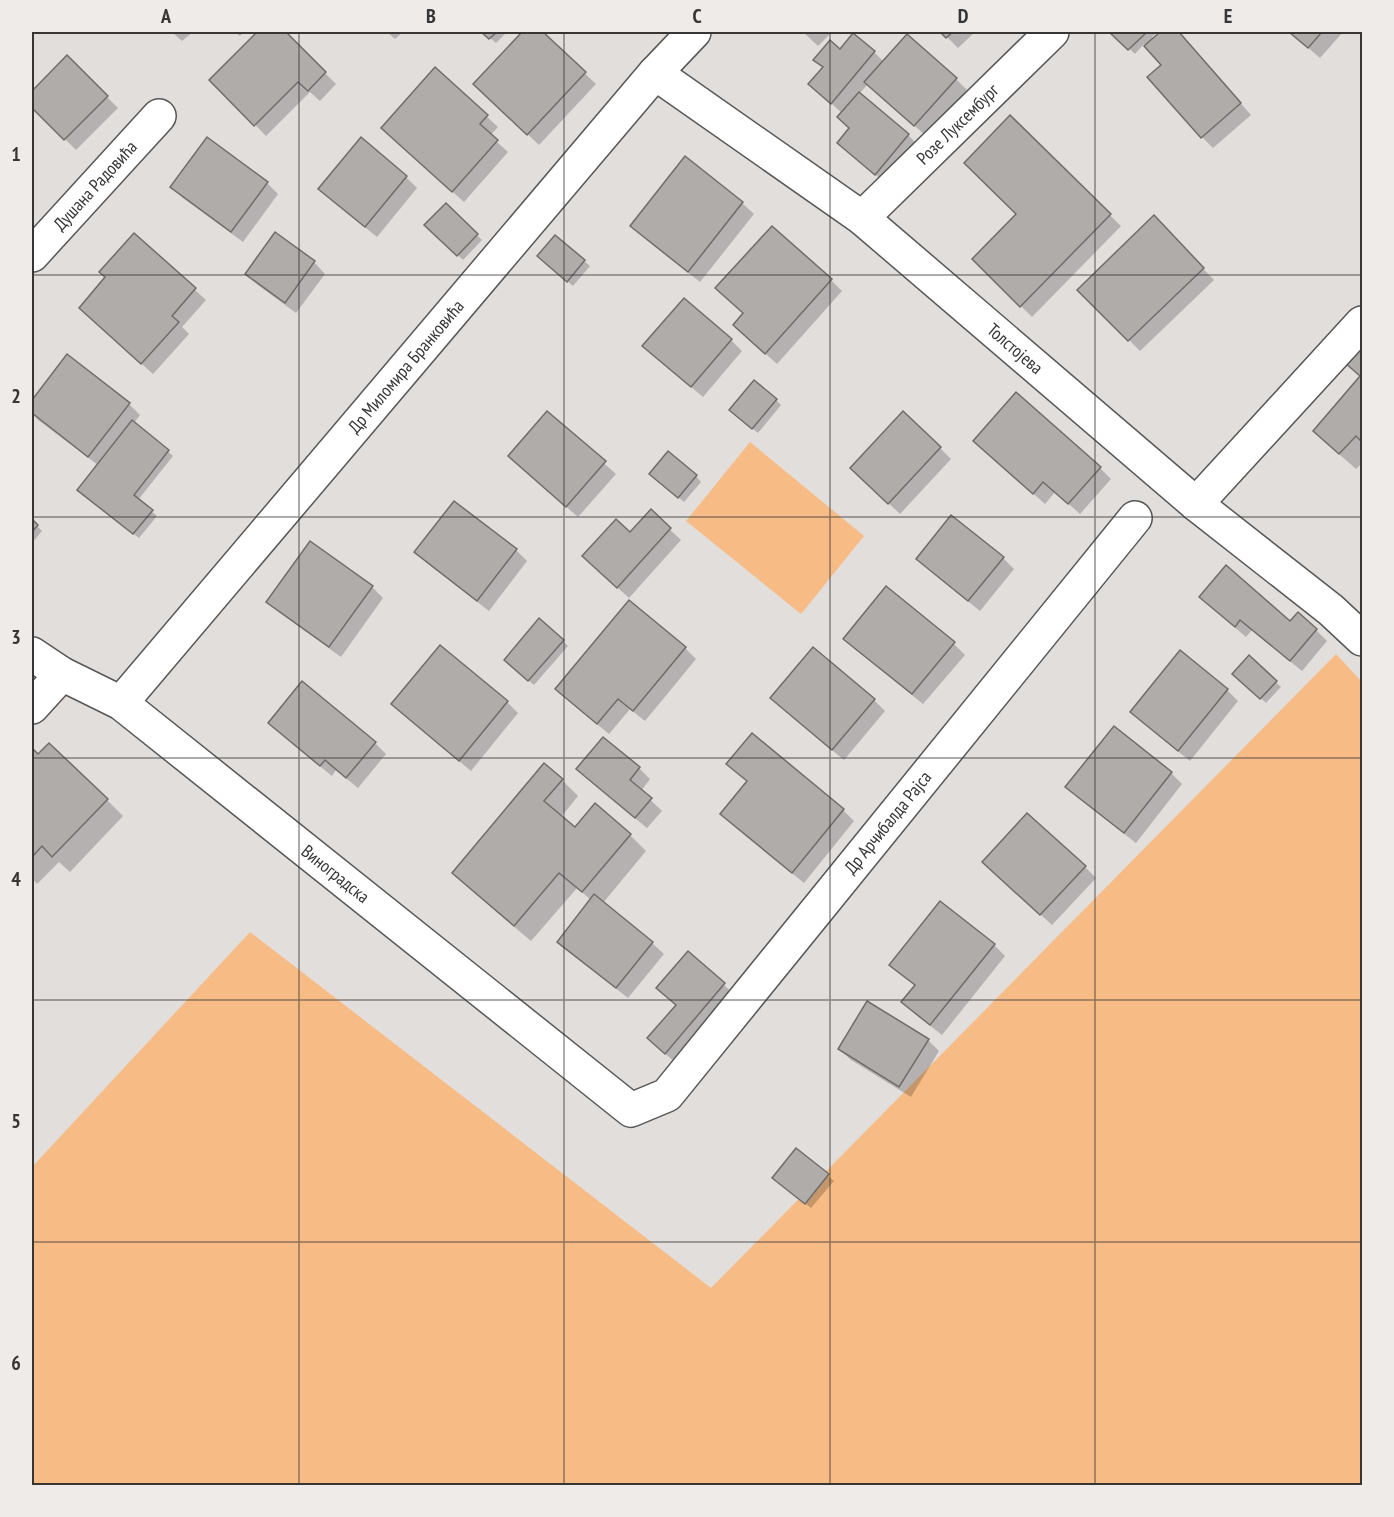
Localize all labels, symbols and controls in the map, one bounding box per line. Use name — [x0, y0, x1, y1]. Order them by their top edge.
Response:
text: A — [160, 3, 172, 29]
text: B — [426, 3, 436, 29]
text: C — [692, 3, 702, 29]
text: D — [958, 3, 969, 29]
text: E — [1224, 3, 1232, 29]
street label: Розе Луксембург — [911, 78, 1004, 169]
street label: Душана Радовића — [48, 135, 142, 235]
text: 1 — [11, 141, 21, 167]
street label: Др Миломира Бранковића — [343, 295, 469, 438]
street label: Толстојева — [982, 318, 1048, 379]
text: 2 — [11, 383, 21, 409]
text: 3 — [11, 624, 21, 650]
street label: Др Арчибалда Рајса — [839, 766, 936, 878]
street label: Виноградска — [297, 839, 374, 908]
text: 4 — [11, 866, 21, 892]
text: 5 — [11, 1108, 21, 1134]
text: 6 — [11, 1350, 21, 1376]

